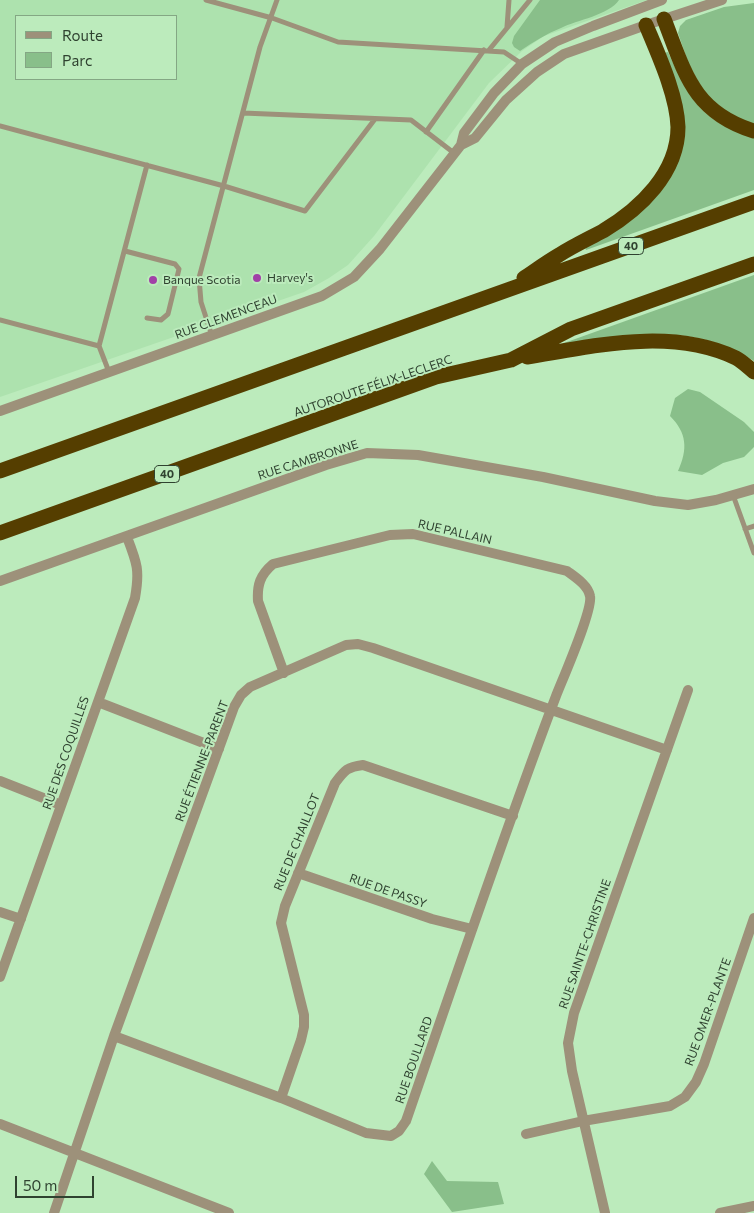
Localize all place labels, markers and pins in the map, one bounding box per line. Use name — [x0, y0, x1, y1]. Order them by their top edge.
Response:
place label: Harvey's — [267, 271, 313, 285]
marker: Harvey's — [251, 272, 263, 284]
place label: Banque Scotia — [163, 273, 241, 287]
marker: Banque Scotia — [147, 274, 159, 286]

